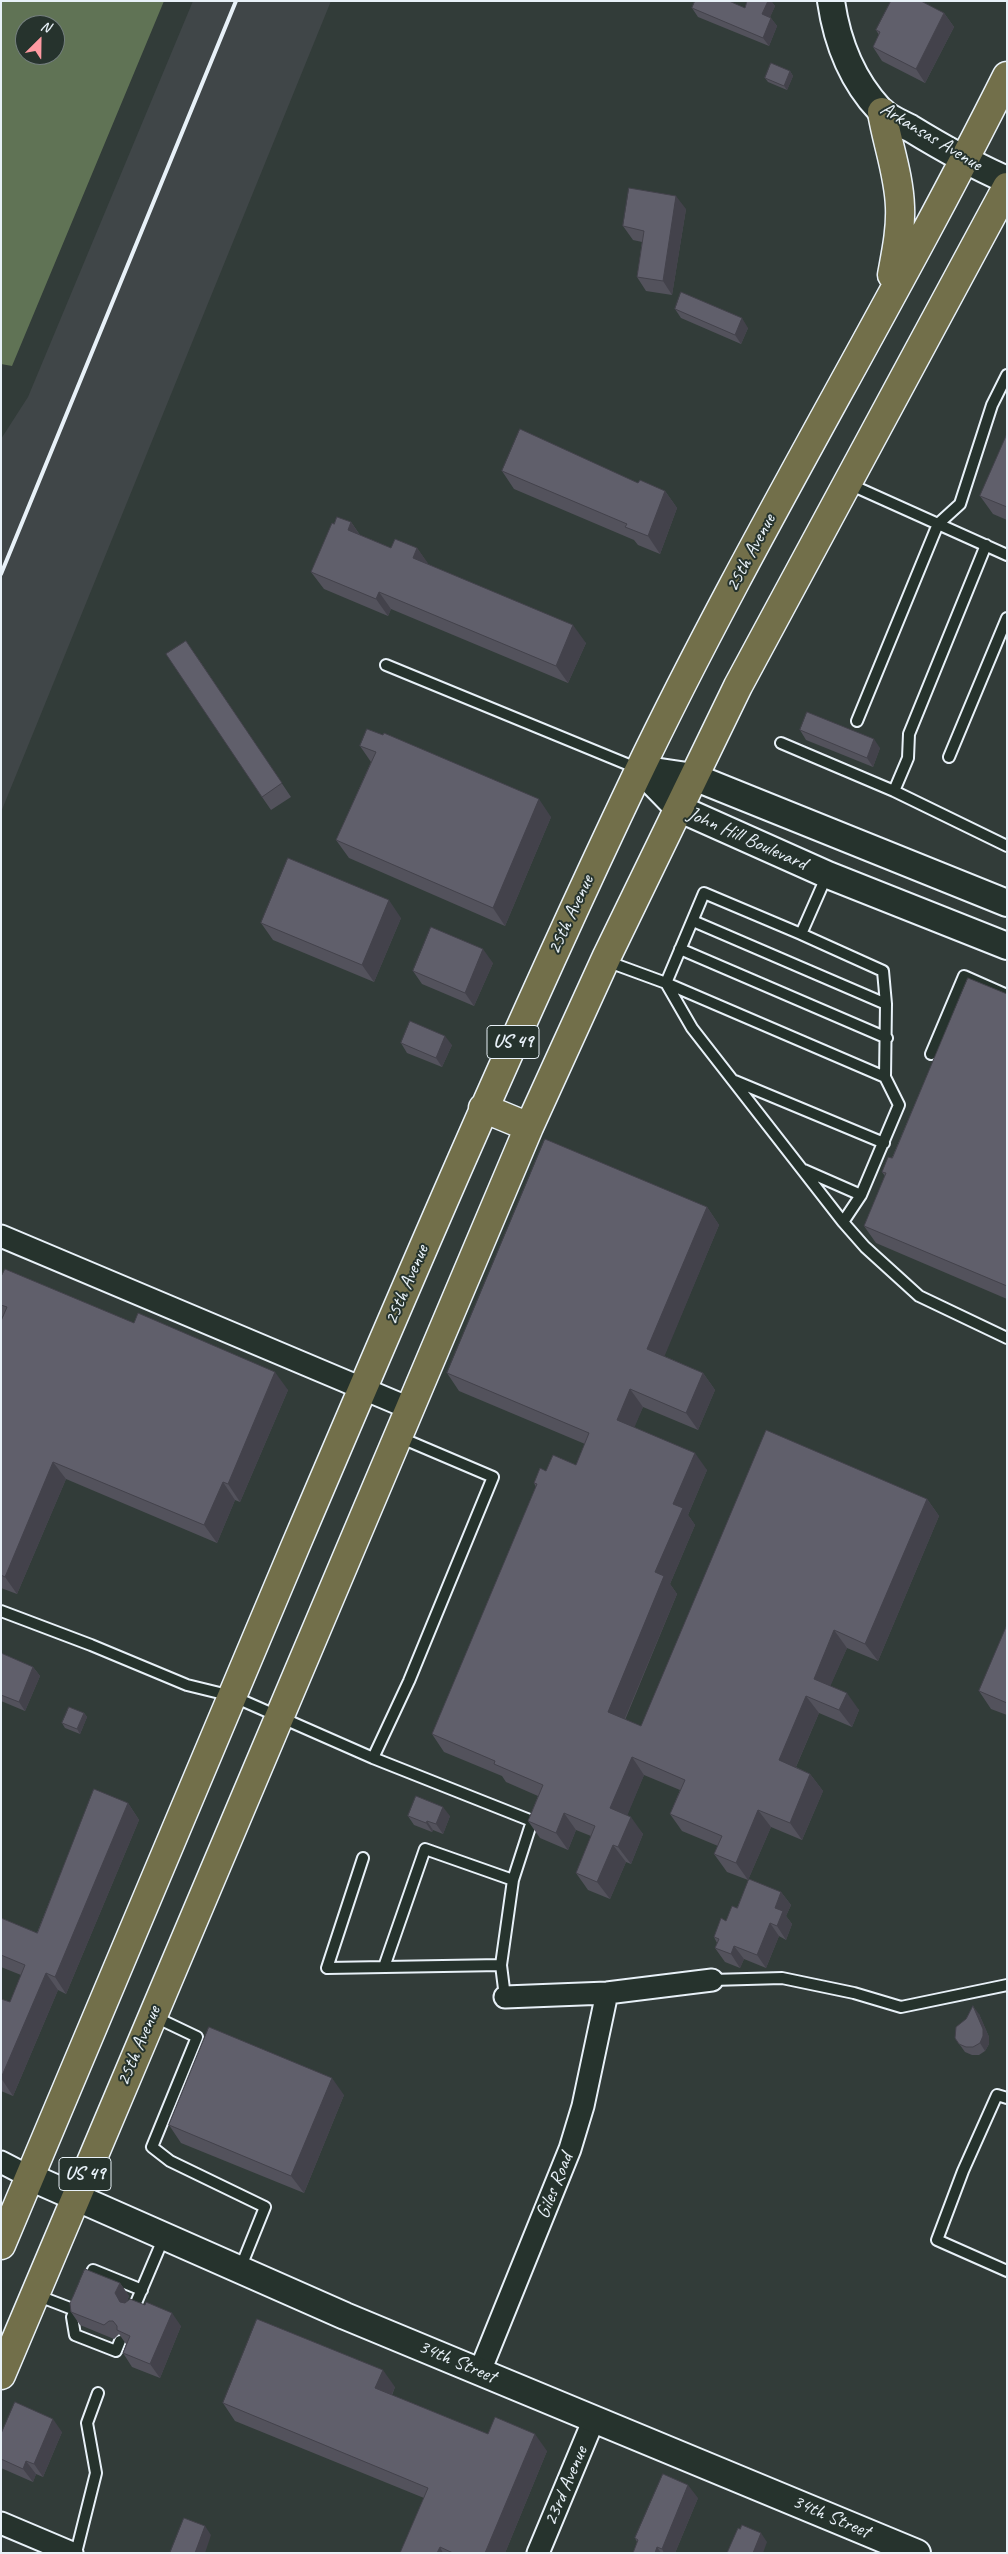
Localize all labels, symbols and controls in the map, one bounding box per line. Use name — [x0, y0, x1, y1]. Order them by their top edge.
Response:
north arrow — [15, 15, 65, 65]
text: N — [38, 17, 53, 36]
street label: Arkansas Avenue — [876, 97, 986, 177]
street label: 25th Avenue — [721, 510, 781, 596]
street label: John Hill Boulevard — [684, 802, 810, 876]
street label: 25th Avenue — [542, 872, 600, 958]
road number: US 49 — [487, 1026, 539, 1058]
street label: 25th Avenue — [379, 1241, 435, 1329]
street label: 25th Avenue — [111, 2002, 167, 2090]
street label: Giles Road — [531, 2150, 579, 2222]
road number: US 49 — [59, 2158, 111, 2190]
street label: 34th Street — [415, 2335, 499, 2389]
street label: 23rd Avenue — [539, 2443, 593, 2529]
street label: 34th Street — [789, 2490, 873, 2544]

